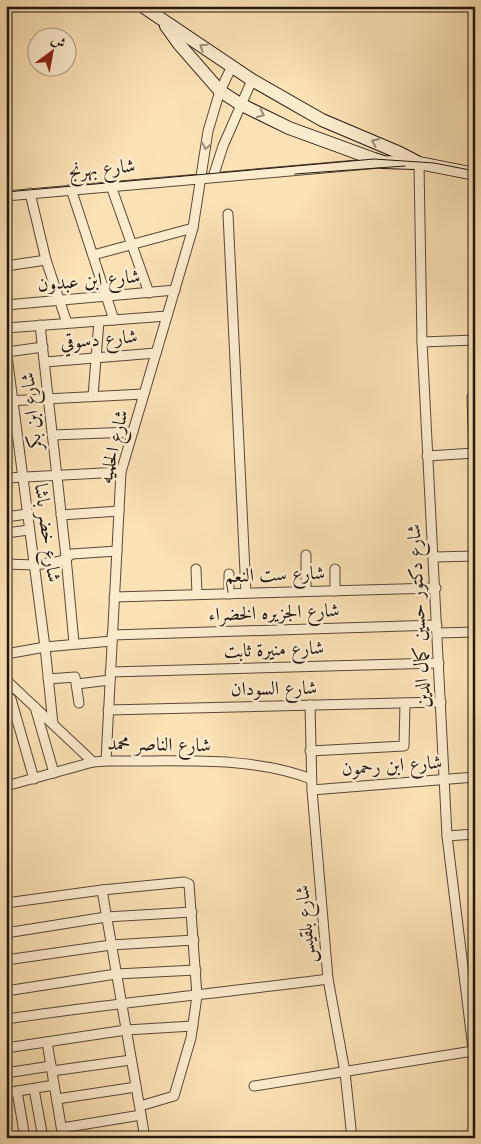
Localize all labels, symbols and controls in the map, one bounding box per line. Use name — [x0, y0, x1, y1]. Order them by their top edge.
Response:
north arrow — [28, 28, 78, 78]
text: ش — [49, 32, 68, 51]
one-way arrow — [199, 43, 208, 53]
one-way arrow — [255, 108, 264, 118]
one-way arrow — [371, 138, 380, 148]
one-way arrow — [201, 141, 211, 150]
street label: شارع بهرنج — [68, 157, 137, 187]
street label: شارع ابن عبدون — [37, 268, 142, 300]
street label: شارع دسوقي — [59, 327, 139, 358]
street label: شارع ابن بكر — [17, 371, 51, 453]
street label: شارع الحلميه — [97, 408, 137, 487]
street label: شارع خضر باشا — [26, 482, 62, 584]
street label: شارع دكتور حسين كمال الدين — [404, 523, 438, 709]
street label: شارع ست النعم — [225, 565, 326, 594]
street label: شارع الجزيره الخضراء — [208, 602, 340, 630]
street label: شارع منيرة ثابت — [223, 640, 325, 666]
street label: شارع السودان — [231, 680, 318, 704]
street label: شارع الناصر محمد — [107, 736, 211, 760]
street label: شارع ابن رحمون — [341, 754, 443, 784]
street label: شارع بلقيس — [294, 884, 324, 964]

